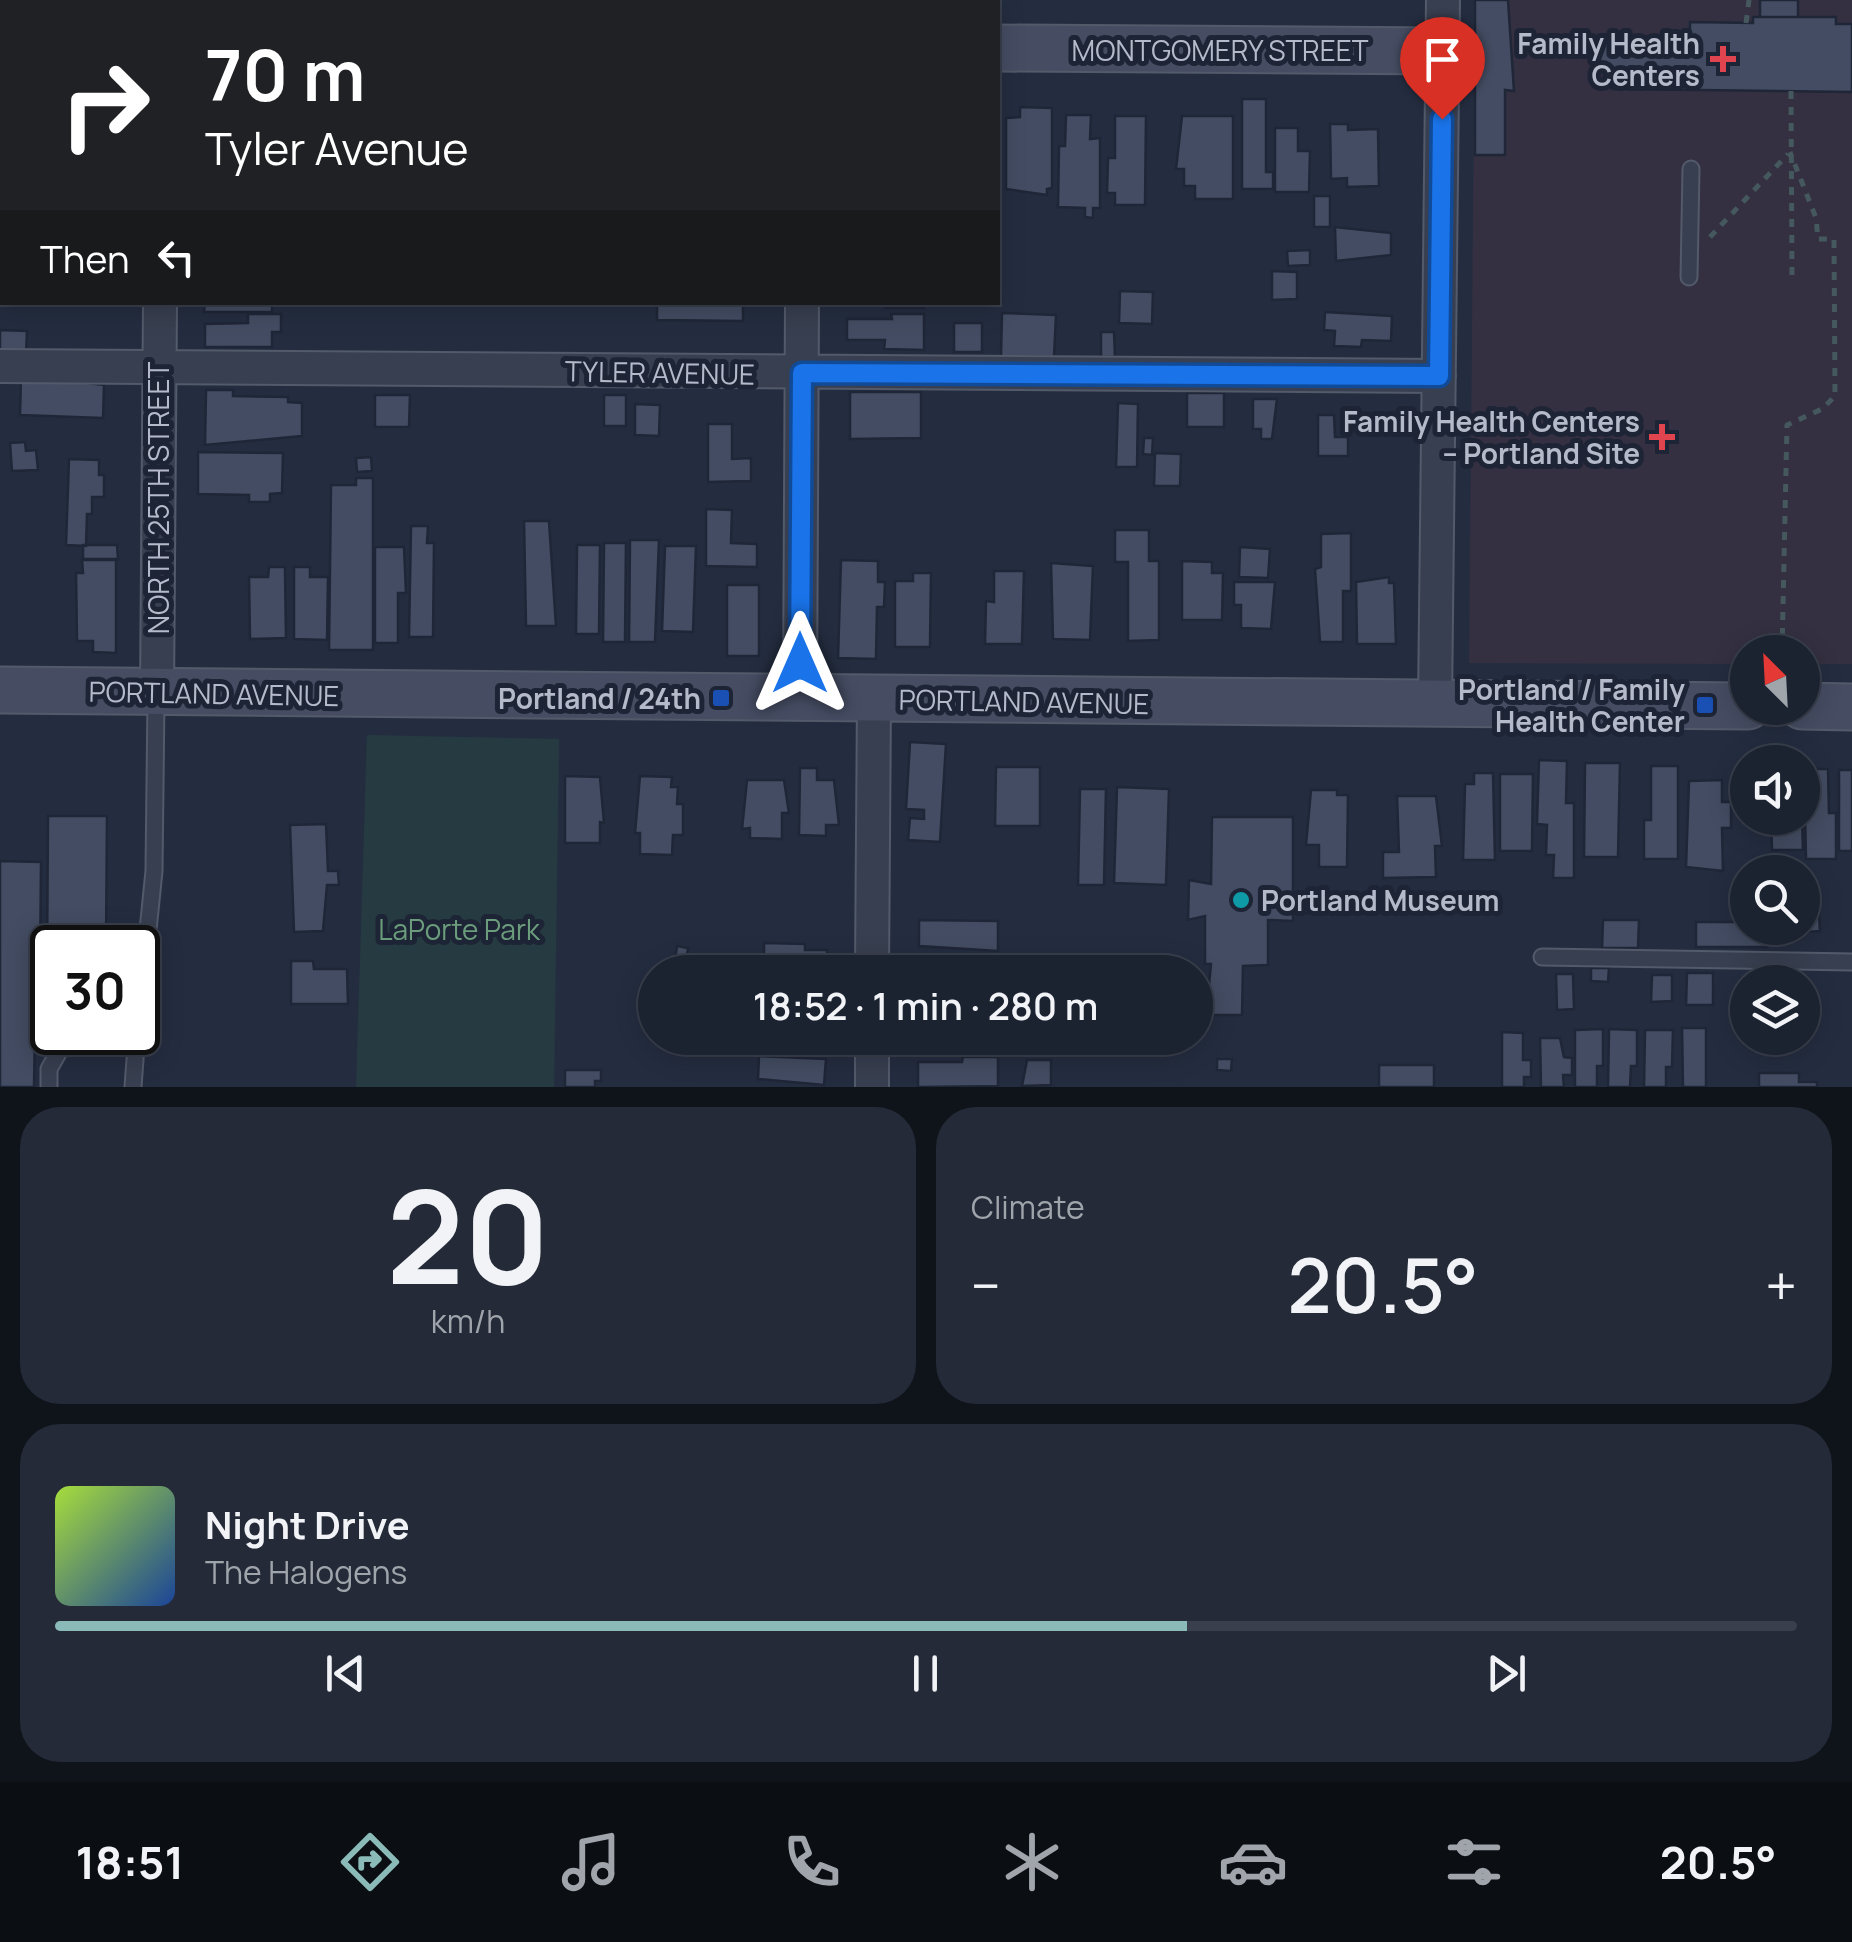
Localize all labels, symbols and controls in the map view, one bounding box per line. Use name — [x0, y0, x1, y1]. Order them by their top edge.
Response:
pin — [1400, 17, 1485, 120]
place label: Family Health Centers — [1517, 24, 1700, 94]
text: 70 m — [205, 26, 365, 122]
street label: MONTGOMERY STREET — [1072, 31, 1369, 69]
icon: arrive — [1415, 32, 1470, 87]
icon: right — [40, 40, 170, 170]
marker: Family Health Centers — [1710, 46, 1736, 72]
text: Tyler Avenue — [205, 117, 469, 179]
icon: left — [149, 230, 204, 285]
text: Then — [40, 232, 129, 284]
street label: TYLER AVENUE — [565, 351, 755, 393]
street label: NORTH 25TH STREET — [139, 362, 177, 634]
place label: Family Health Centers – Portland Site — [1343, 402, 1640, 472]
marker: Family Health Centers – Portland Site — [1649, 424, 1675, 450]
position arrow — [748, 611, 852, 715]
north arrow — [1730, 635, 1820, 725]
map controls — [1730, 635, 1820, 1055]
place label: Portland / Family Health Center — [1458, 670, 1685, 740]
street label: PORTLAND AVENUE — [88, 672, 340, 714]
place label: Portland / 24th — [498, 679, 701, 717]
street label: PORTLAND AVENUE — [898, 680, 1150, 722]
marker: Portland / 24th — [710, 687, 732, 709]
marker: Portland / Family Health Center — [1694, 694, 1716, 716]
button: sound — [1730, 745, 1820, 835]
button: search — [1730, 855, 1820, 945]
place label: Portland Museum — [1261, 881, 1500, 919]
marker: Portland Museum — [1230, 889, 1252, 911]
park label: LaPorte Park — [378, 910, 541, 948]
speed limit sign: 30 — [30, 925, 160, 1055]
button: layers — [1730, 965, 1820, 1055]
text: 18:52 · 1 min · 280 m — [753, 979, 1098, 1031]
text: 20 — [387, 1145, 549, 1323]
text: Climate — [971, 1185, 1085, 1229]
text: 20.5° — [1287, 1233, 1479, 1336]
text: − — [971, 1247, 1001, 1323]
text: + — [1765, 1247, 1797, 1323]
text: km/h — [431, 1299, 505, 1343]
text: Night Drive — [205, 1498, 410, 1550]
text: The Halogens — [205, 1550, 407, 1594]
icon: previous — [318, 1646, 373, 1701]
icon: pause — [898, 1646, 953, 1701]
icon: next — [1479, 1646, 1534, 1701]
icon: directions — [335, 1827, 405, 1897]
icon: music — [556, 1827, 626, 1897]
icon: phone — [777, 1827, 847, 1897]
icon: climate — [997, 1827, 1067, 1897]
icon: car — [1218, 1827, 1288, 1897]
icon: filters — [1439, 1827, 1509, 1897]
text: 18:51 — [75, 1831, 184, 1893]
text: 20.5° — [1660, 1831, 1777, 1893]

